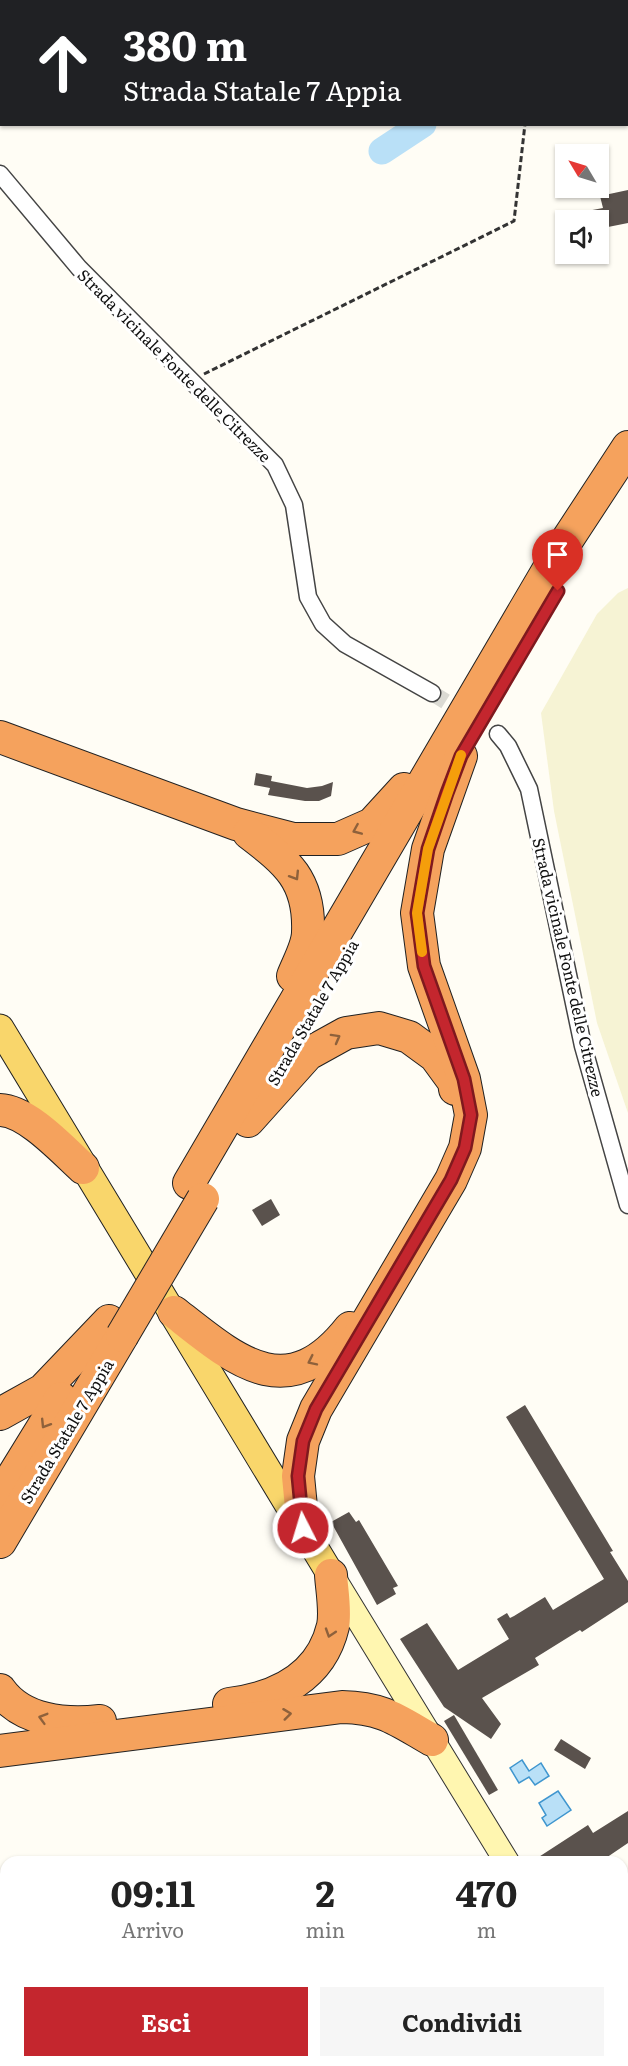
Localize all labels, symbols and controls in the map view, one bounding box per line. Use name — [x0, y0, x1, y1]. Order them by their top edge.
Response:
text: 380 m — [123, 12, 247, 74]
icon: ahead — [24, 24, 102, 102]
text: Strada Statale 7 Appia — [123, 69, 401, 109]
north arrow — [555, 144, 609, 198]
map controls — [555, 144, 609, 264]
button: sound — [555, 210, 609, 264]
street label: Strada vicinale Fonte delle Citrezze — [73, 263, 277, 467]
pin — [532, 529, 583, 591]
icon: arrive — [541, 538, 574, 571]
one-way arrow — [353, 823, 364, 835]
street label: Strada vicinale Fonte delle Citrezze — [527, 835, 611, 1099]
one-way arrow — [287, 870, 299, 880]
street label: Strada Statale 7 Appia — [260, 934, 364, 1089]
one-way arrow — [330, 1034, 340, 1045]
one-way arrow — [307, 1353, 318, 1365]
street label: Strada Statale 7 Appia — [13, 1354, 119, 1508]
one-way arrow — [41, 1418, 53, 1428]
position arrow — [271, 1496, 335, 1560]
one-way arrow — [325, 1627, 337, 1638]
one-way arrow — [283, 1708, 292, 1720]
one-way arrow — [38, 1712, 48, 1725]
text: 09:11 — [111, 1865, 195, 1918]
text: 2 — [316, 1865, 335, 1918]
text: 470 — [455, 1865, 517, 1918]
text: Arrivo — [122, 1914, 184, 1944]
text: min — [306, 1914, 345, 1944]
text: m — [477, 1914, 496, 1944]
button: Esci — [24, 1987, 308, 2056]
button: Condividi — [320, 1987, 604, 2056]

